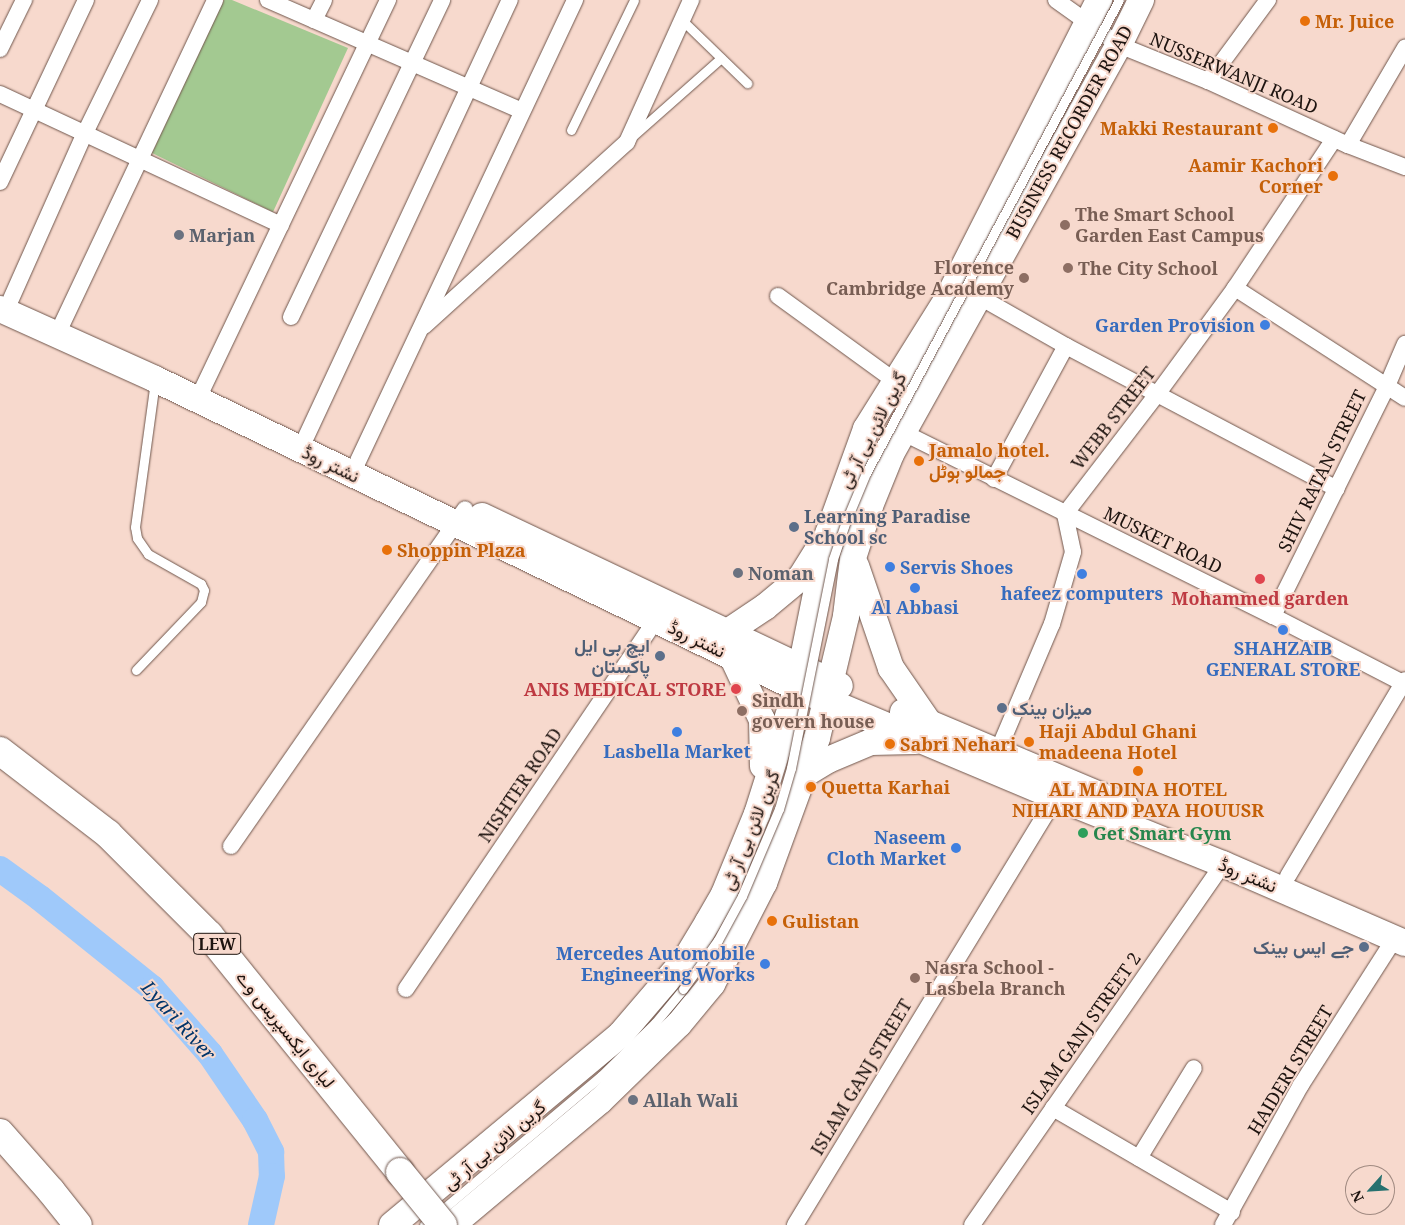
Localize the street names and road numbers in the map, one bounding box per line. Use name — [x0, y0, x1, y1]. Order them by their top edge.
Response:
street label: BUSINESS RECORDER ROAD — [1001, 22, 1137, 242]
street label: NUSSERWANJI ROAD — [1147, 28, 1321, 118]
street label: WEBB STREET — [1066, 362, 1160, 474]
street label: گرین لائن بی آر ٹی — [833, 368, 911, 492]
street label: SHIV RATAN STREET — [1273, 386, 1371, 556]
street label: نشتر روڈ — [299, 441, 363, 487]
street label: MUSKET ROAD — [1100, 502, 1226, 578]
street label: نشتر روڈ — [665, 616, 729, 662]
street label: NISHTER ROAD — [474, 724, 566, 846]
street label: گرین لائن بی آر ٹی — [716, 767, 784, 893]
street label: نشتر روڈ — [1216, 853, 1280, 897]
road number: LEW — [192, 931, 242, 958]
street label: ISLAM GANJ STREET 2 — [1017, 948, 1145, 1118]
street label: لیاری ایکسپریس وے — [232, 966, 340, 1092]
street label: ISLAM GANJ STREET — [806, 995, 916, 1159]
street label: HAIDERI STREET — [1243, 1002, 1337, 1138]
street label: گرین لائن بی آر ٹی — [438, 1096, 550, 1194]

